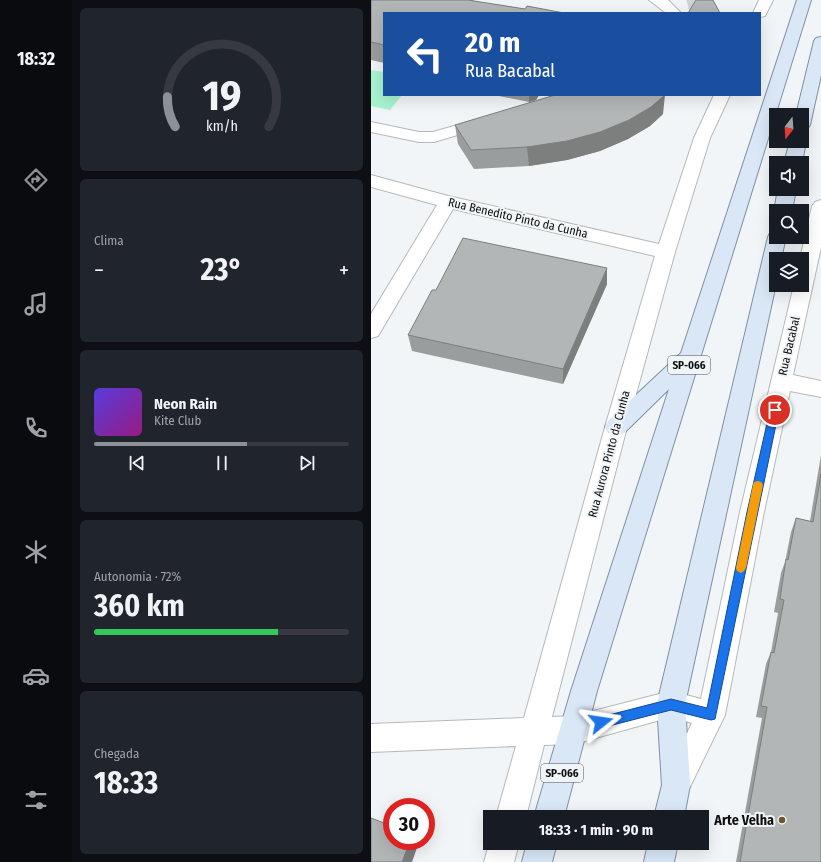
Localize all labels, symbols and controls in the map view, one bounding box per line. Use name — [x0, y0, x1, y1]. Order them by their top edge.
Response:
text: 20 m — [465, 26, 520, 59]
icon: left — [399, 28, 451, 80]
text: 18:32 — [17, 48, 55, 70]
text: Rua Bacabal — [465, 60, 555, 82]
text: 19 — [202, 71, 241, 121]
north arrow — [769, 108, 809, 148]
map controls — [769, 108, 809, 292]
text: km/h — [206, 118, 237, 135]
button: sound — [769, 156, 809, 196]
icon: directions — [22, 166, 50, 194]
street label: Rua Benedito Pinto da Cunha — [447, 195, 589, 241]
button: search — [769, 204, 809, 244]
text: Clima — [94, 233, 124, 248]
text: 23° — [200, 252, 243, 288]
button: layers — [769, 252, 809, 292]
text: − — [94, 257, 104, 284]
text: + — [339, 257, 349, 284]
icon: music — [22, 290, 50, 318]
street label: Rua Bacabal — [775, 315, 803, 377]
road number: SP-066 — [668, 356, 710, 374]
street label: Rua Aurora Pinto da Cunha — [585, 389, 633, 519]
pin — [758, 393, 792, 427]
text: Neon Rain — [154, 395, 217, 413]
icon: arrive — [764, 399, 786, 421]
text: Kite Club — [154, 413, 201, 428]
icon: phone — [22, 414, 50, 442]
icon: previous — [126, 452, 148, 474]
icon: pause — [211, 452, 233, 474]
icon: next — [296, 452, 318, 474]
icon: climate — [22, 538, 50, 566]
text: Autonomia · 72% — [94, 569, 181, 584]
text: 360 km — [94, 588, 185, 624]
icon: car — [22, 662, 50, 690]
position arrow — [580, 701, 622, 743]
text: Chegada — [94, 746, 139, 761]
road number: SP-066 — [541, 764, 583, 782]
text: 18:33 — [94, 765, 158, 801]
icon: filters — [22, 786, 50, 814]
speed limit sign: 30 — [383, 798, 435, 850]
place label: Arte Velha — [713, 812, 774, 829]
marker: Arte Velha — [777, 815, 787, 825]
text: 18:33 · 1 min · 90 m — [539, 821, 653, 839]

